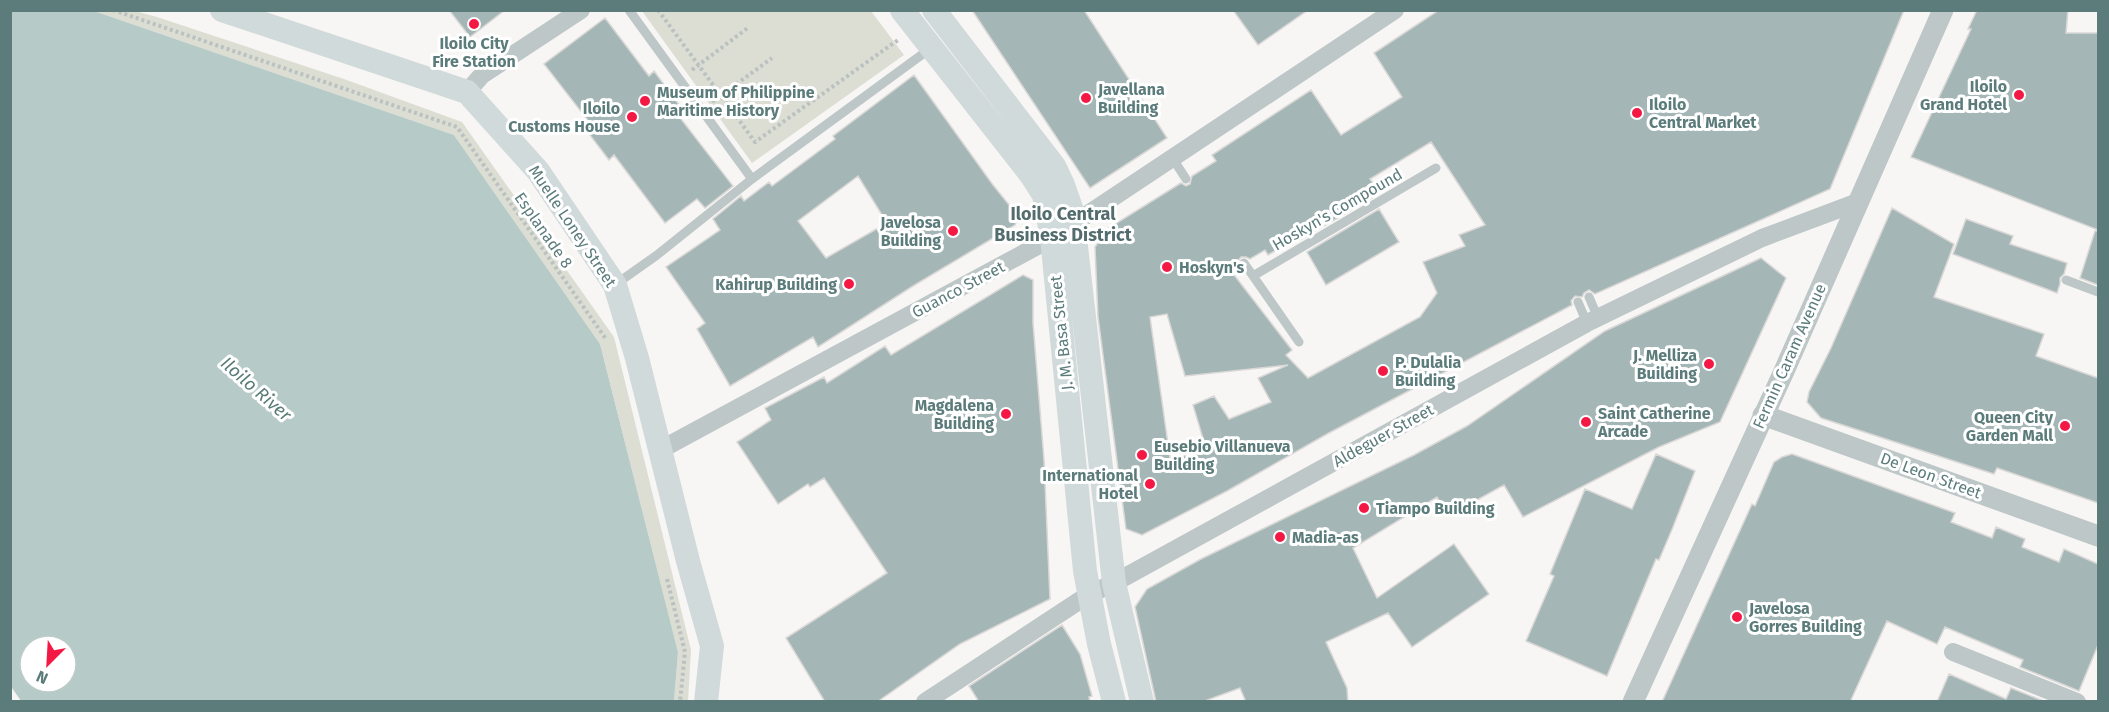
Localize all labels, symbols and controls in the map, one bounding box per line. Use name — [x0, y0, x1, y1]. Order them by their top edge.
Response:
marker: Iloilo City Fire Station — [467, 17, 481, 31]
place label: Iloilo City Fire Station — [432, 34, 516, 71]
place label: Iloilo Grand Hotel — [1920, 77, 2007, 114]
place label: Javellana Building — [1097, 80, 1165, 117]
place label: Museum of Philippine Maritime History — [657, 83, 815, 120]
marker: Iloilo Grand Hotel — [2012, 88, 2026, 102]
marker: Javellana Building — [1079, 91, 1093, 105]
marker: Museum of Philippine Maritime History — [638, 94, 652, 108]
place label: Iloilo Central Market — [1649, 95, 1757, 132]
place label: Iloilo Customs House — [508, 99, 620, 136]
marker: Iloilo Central Market — [1630, 106, 1644, 120]
marker: Iloilo Customs House — [625, 110, 639, 124]
street label: Muelle Loney Street — [525, 162, 621, 291]
street label: Hoskyn's Compound — [1269, 164, 1406, 254]
street label: Esplanade 8 — [511, 189, 577, 272]
district label: Iloilo Central Business District — [994, 203, 1133, 246]
place label: Javelosa Building — [879, 213, 941, 250]
marker: Javelosa Building — [946, 224, 960, 238]
street label: Guanco Street — [909, 257, 1008, 322]
place label: Hoskyn's — [1179, 258, 1245, 277]
marker: Hoskyn's — [1160, 260, 1174, 274]
street label: J. M. Basa Street — [1046, 274, 1077, 391]
place label: Kahirup Building — [715, 275, 837, 294]
marker: Kahirup Building — [842, 277, 856, 291]
street label: Fermin Caram Avenue — [1749, 281, 1830, 432]
place label: J. Melliza Building — [1632, 346, 1697, 383]
water label: Iloilo River — [216, 352, 297, 426]
place label: P. Dulalia Building — [1395, 353, 1461, 390]
marker: J. Melliza Building — [1702, 357, 1716, 371]
marker: P. Dulalia Building — [1376, 364, 1390, 378]
place label: Magdalena Building — [915, 396, 994, 433]
street label: Aldeguer Street — [1330, 400, 1437, 471]
place label: Saint Catherine Arcade — [1597, 404, 1711, 441]
marker: Magdalena Building — [999, 407, 1013, 421]
place label: Queen City Garden Mall — [1966, 408, 2054, 445]
marker: Saint Catherine Arcade — [1579, 415, 1593, 429]
marker: Queen City Garden Mall — [2058, 419, 2072, 433]
place label: Eusebio Villanueva Building — [1154, 437, 1291, 474]
marker: Eusebio Villanueva Building — [1135, 448, 1149, 462]
street label: De Leon Street — [1878, 448, 1984, 503]
place label: International Hotel — [1042, 466, 1138, 503]
marker: International Hotel — [1143, 477, 1157, 491]
place label: Tiampo Building — [1376, 499, 1495, 518]
marker: Tiampo Building — [1357, 501, 1371, 515]
place label: Madia-as — [1292, 528, 1359, 547]
marker: Madia-as — [1273, 530, 1287, 544]
place label: Javelosa Gorres Building — [1748, 599, 1862, 636]
marker: Javelosa Gorres Building — [1730, 610, 1744, 624]
north arrow — [18, 634, 78, 694]
text: N — [33, 666, 51, 688]

